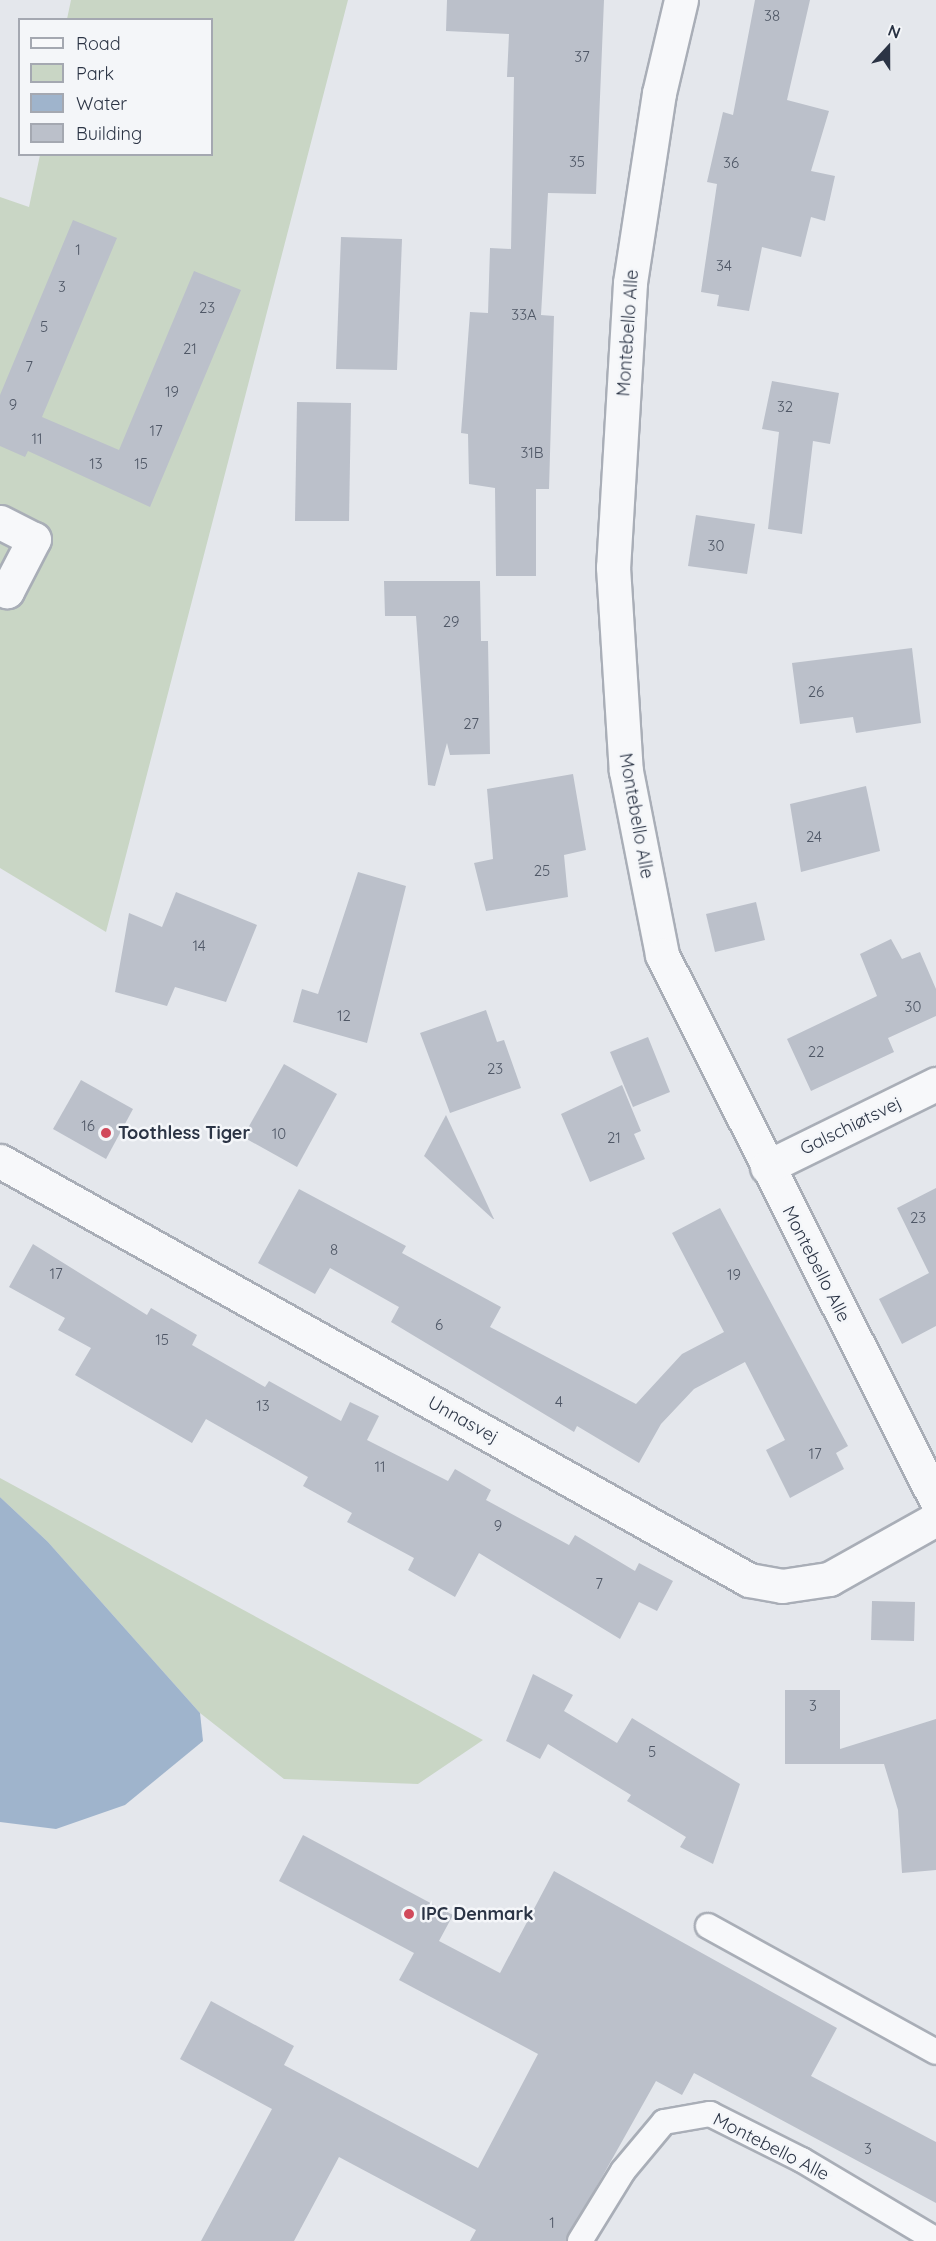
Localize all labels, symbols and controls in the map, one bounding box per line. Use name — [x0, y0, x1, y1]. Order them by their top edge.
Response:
house number: 38 — [764, 7, 780, 25]
legend — [18, 18, 213, 156]
north arrow — [858, 18, 918, 78]
text: N — [885, 20, 904, 43]
text: Road — [76, 32, 121, 55]
house number: 37 — [574, 48, 590, 66]
text: Park — [76, 62, 114, 85]
text: Water — [76, 92, 127, 115]
text: Building — [76, 122, 142, 145]
house number: 35 — [569, 153, 585, 171]
house number: 36 — [723, 154, 739, 172]
house number: 1 — [75, 241, 81, 259]
house number: 34 — [716, 257, 732, 275]
street label: Montebello Alle — [613, 269, 643, 397]
house number: 3 — [58, 278, 66, 296]
house number: 23 — [199, 299, 215, 317]
house number: 33A — [511, 306, 537, 324]
house number: 5 — [40, 318, 48, 336]
house number: 21 — [183, 340, 197, 358]
house number: 7 — [25, 358, 33, 376]
house number: 19 — [165, 383, 179, 401]
house number: 9 — [9, 396, 17, 414]
house number: 32 — [777, 398, 793, 416]
house number: 17 — [149, 422, 163, 440]
house number: 11 — [31, 430, 43, 448]
house number: 31B — [520, 444, 544, 462]
house number: 13 — [89, 455, 103, 473]
house number: 15 — [134, 455, 148, 473]
house number: 30 — [708, 537, 724, 555]
house number: 29 — [443, 613, 459, 631]
house number: 26 — [808, 683, 824, 701]
house number: 27 — [463, 715, 479, 733]
street label: Montebello Alle — [614, 751, 658, 881]
house number: 24 — [806, 828, 822, 846]
house number: 25 — [534, 862, 550, 880]
house number: 14 — [192, 937, 206, 955]
house number: 30 — [905, 998, 921, 1016]
house number: 12 — [337, 1007, 351, 1025]
house number: 22 — [808, 1043, 824, 1061]
house number: 23 — [487, 1060, 503, 1078]
street label: Galschiøtsvej — [797, 1092, 905, 1160]
house number: 16 — [81, 1117, 95, 1135]
place label: Toothless Tiger — [118, 1122, 250, 1144]
house number: 10 — [272, 1125, 286, 1143]
marker: Toothless Tiger — [99, 1126, 113, 1140]
house number: 21 — [607, 1129, 621, 1147]
street label: Montebello Alle — [777, 1202, 855, 1326]
house number: 23 — [910, 1209, 926, 1227]
house number: 8 — [330, 1241, 338, 1259]
house number: 17 — [49, 1265, 63, 1283]
house number: 19 — [727, 1266, 741, 1284]
house number: 6 — [435, 1316, 443, 1334]
house number: 15 — [155, 1331, 169, 1349]
street label: Unnasvej — [424, 1392, 502, 1448]
house number: 4 — [555, 1393, 563, 1411]
house number: 13 — [256, 1397, 270, 1415]
house number: 17 — [808, 1445, 822, 1463]
house number: 11 — [374, 1458, 386, 1476]
house number: 9 — [494, 1517, 502, 1535]
house number: 7 — [595, 1575, 603, 1593]
house number: 3 — [809, 1697, 817, 1715]
house number: 5 — [648, 1743, 656, 1761]
place label: IPC Denmark — [421, 1903, 533, 1925]
marker: IPC Denmark — [402, 1907, 416, 1921]
street label: Montebello Alle — [709, 2108, 833, 2186]
house number: 3 — [864, 2140, 872, 2158]
house number: 1 — [549, 2214, 555, 2232]

